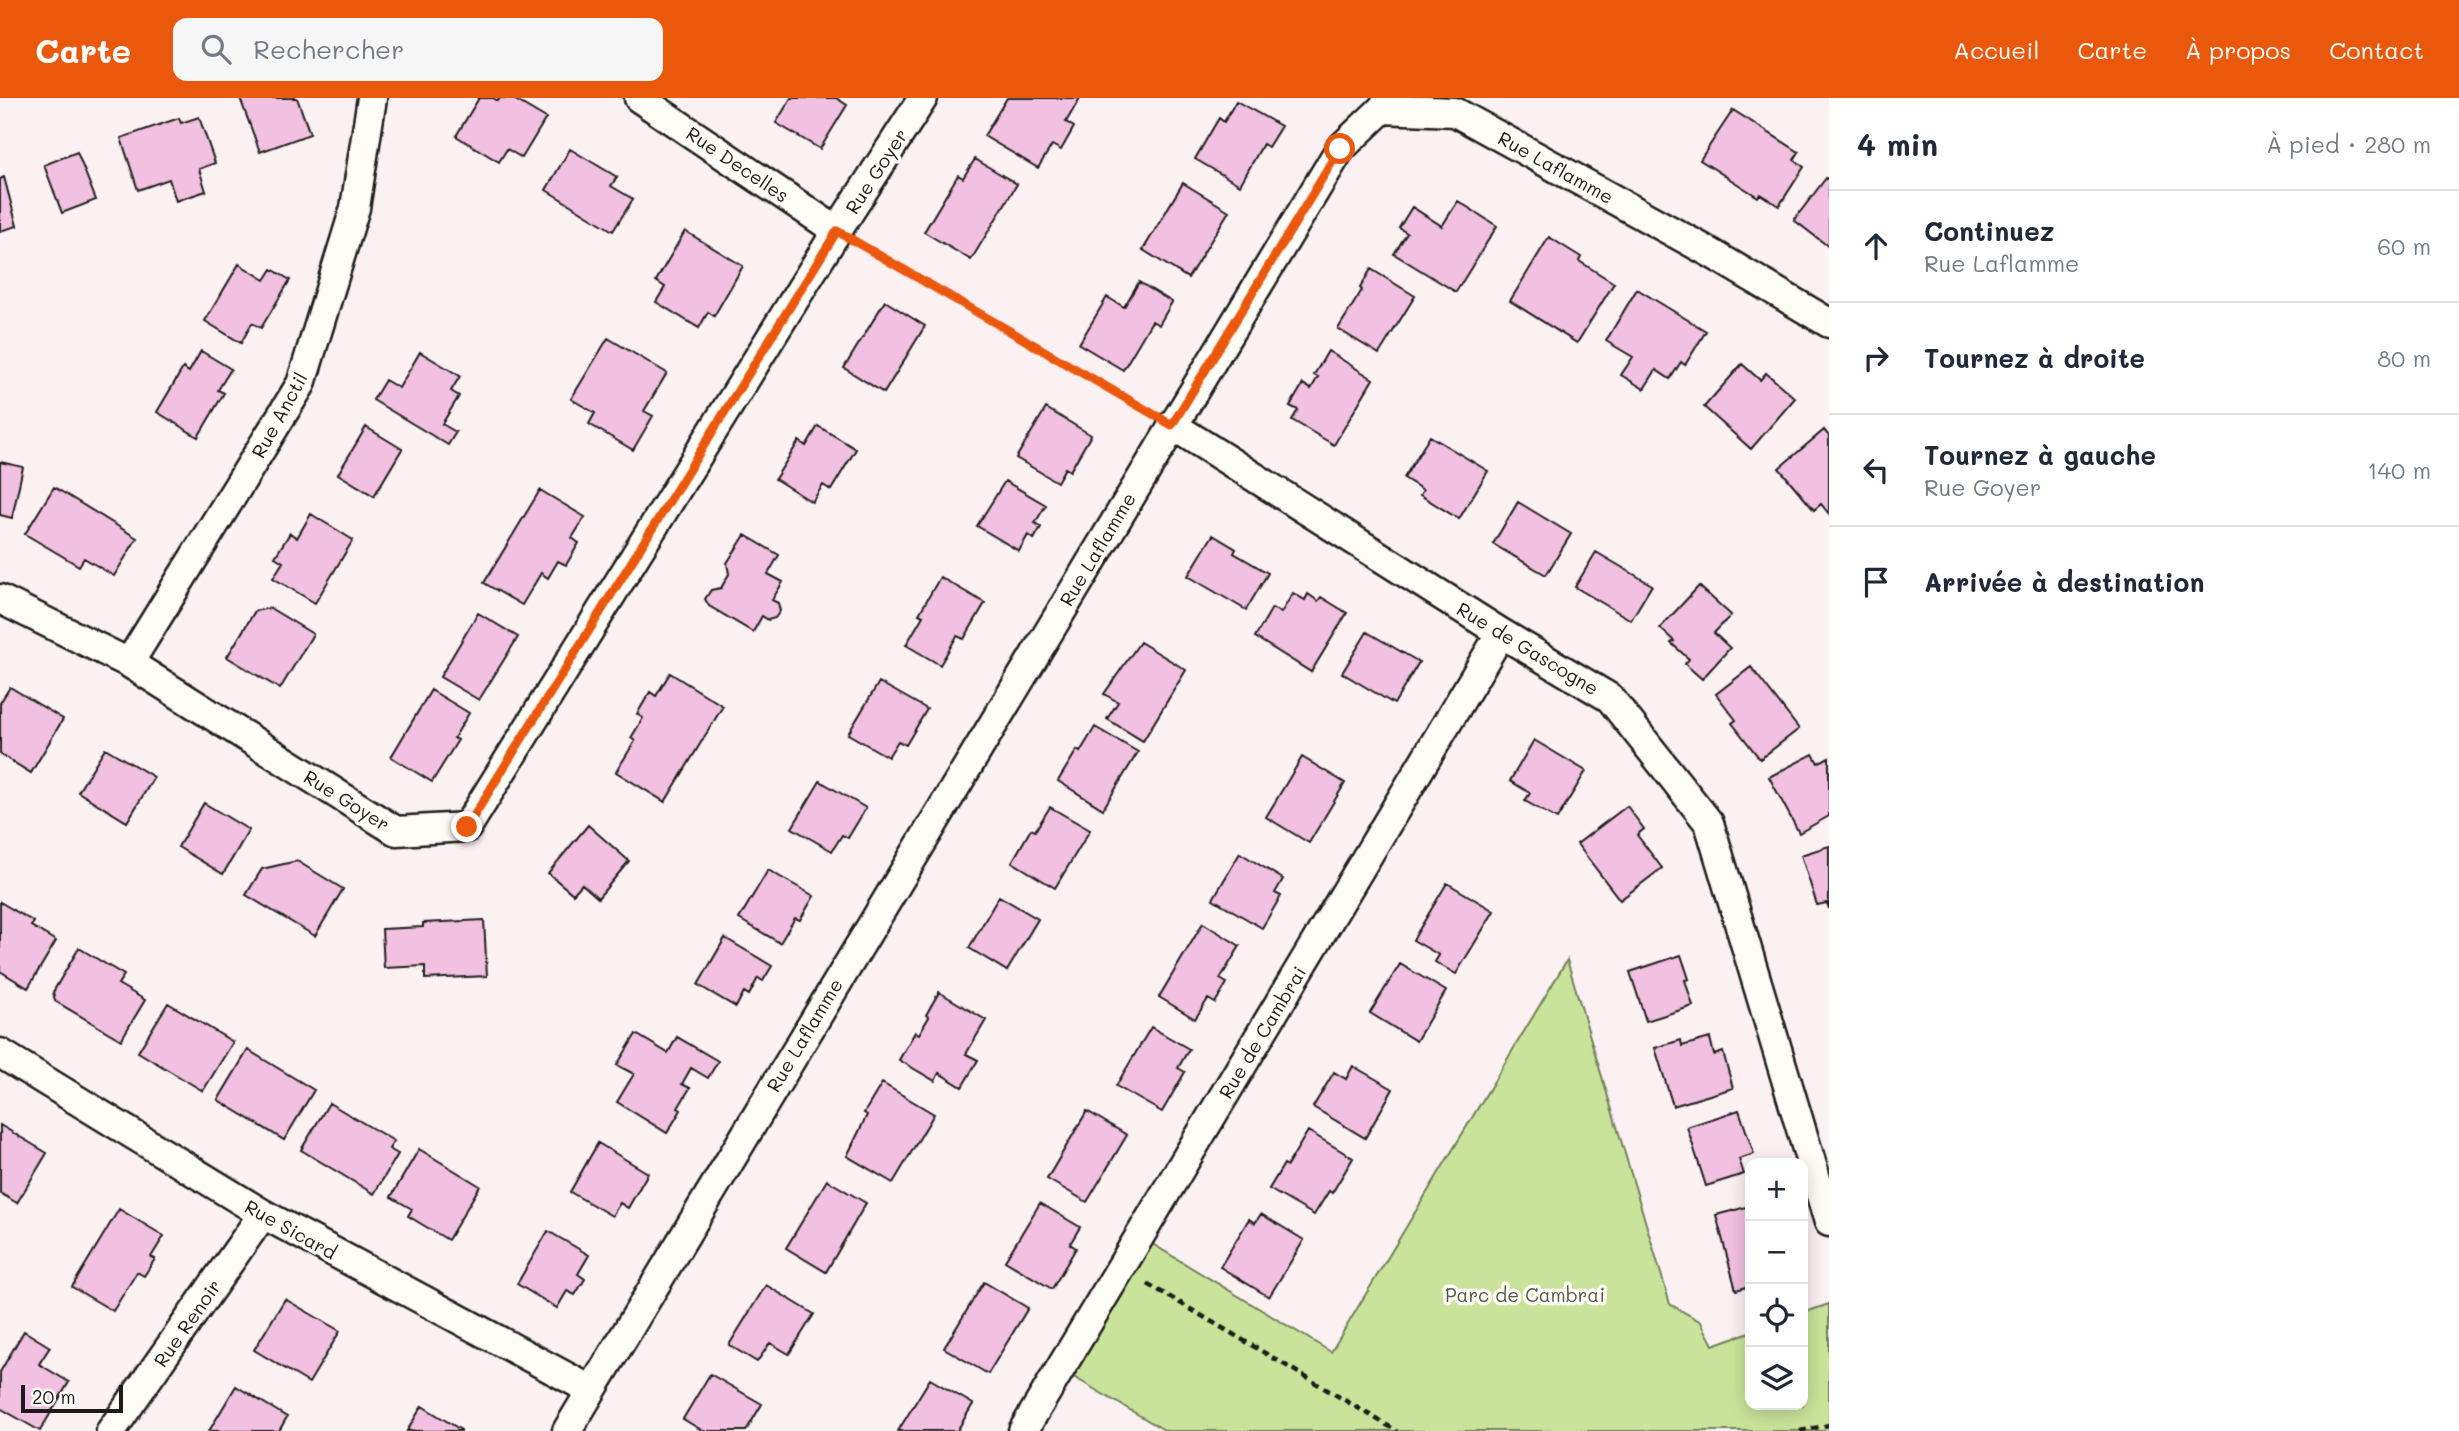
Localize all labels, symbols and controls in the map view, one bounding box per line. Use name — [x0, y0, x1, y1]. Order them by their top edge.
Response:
search box — [173, 18, 663, 81]
text: Carte — [35, 28, 131, 71]
icon: search — [197, 30, 235, 68]
text: Rechercher — [253, 32, 404, 66]
text: Accueil — [1953, 34, 2039, 65]
text: Carte — [2077, 34, 2147, 65]
text: À propos — [2185, 34, 2291, 65]
text: Contact — [2329, 34, 2424, 65]
street label: Rue Decelles — [682, 120, 794, 208]
street label: Rue Goyer — [839, 124, 913, 218]
text: 4 min — [1857, 124, 1938, 164]
street label: Rue Laflamme — [1494, 125, 1618, 209]
text: À pied · 280 m — [2266, 129, 2431, 159]
route start — [1324, 133, 1355, 164]
text: Continuez — [1924, 214, 2054, 248]
icon: ahead — [1857, 227, 1895, 265]
text: 60 m — [2377, 231, 2431, 261]
text: Rue Laflamme — [1924, 248, 2079, 278]
icon: right — [1857, 339, 1895, 377]
text: Tournez à droite — [1924, 341, 2145, 375]
text: 80 m — [2377, 343, 2431, 373]
street label: Rue Anctil — [245, 368, 313, 462]
text: Tournez à gauche — [1924, 438, 2156, 472]
icon: left — [1857, 451, 1895, 489]
text: 140 m — [2367, 455, 2431, 485]
text: Rue Goyer — [1924, 472, 2041, 502]
street label: Rue Laflamme — [1053, 488, 1141, 610]
icon: arrive — [1857, 563, 1895, 601]
text: Arrivée à destination — [1924, 565, 2204, 599]
street label: Rue de Gascogne — [1452, 596, 1604, 700]
street label: Rue Goyer — [299, 764, 395, 836]
route end — [451, 811, 482, 842]
street label: Rue de Cambrai — [1213, 961, 1311, 1103]
street label: Rue Laflamme — [760, 974, 848, 1096]
map controls — [1745, 1158, 1808, 1410]
button: + — [1745, 1158, 1808, 1221]
street label: Rue Sicard — [241, 1193, 341, 1265]
button: − — [1745, 1221, 1808, 1284]
street label: Rue Renoir — [148, 1274, 226, 1372]
park label: Parc de Cambrai — [1445, 1282, 1605, 1307]
button: locate — [1745, 1284, 1808, 1347]
button: layers — [1745, 1347, 1808, 1410]
scale bar — [21, 1382, 122, 1414]
text: 20 m — [32, 1384, 76, 1409]

